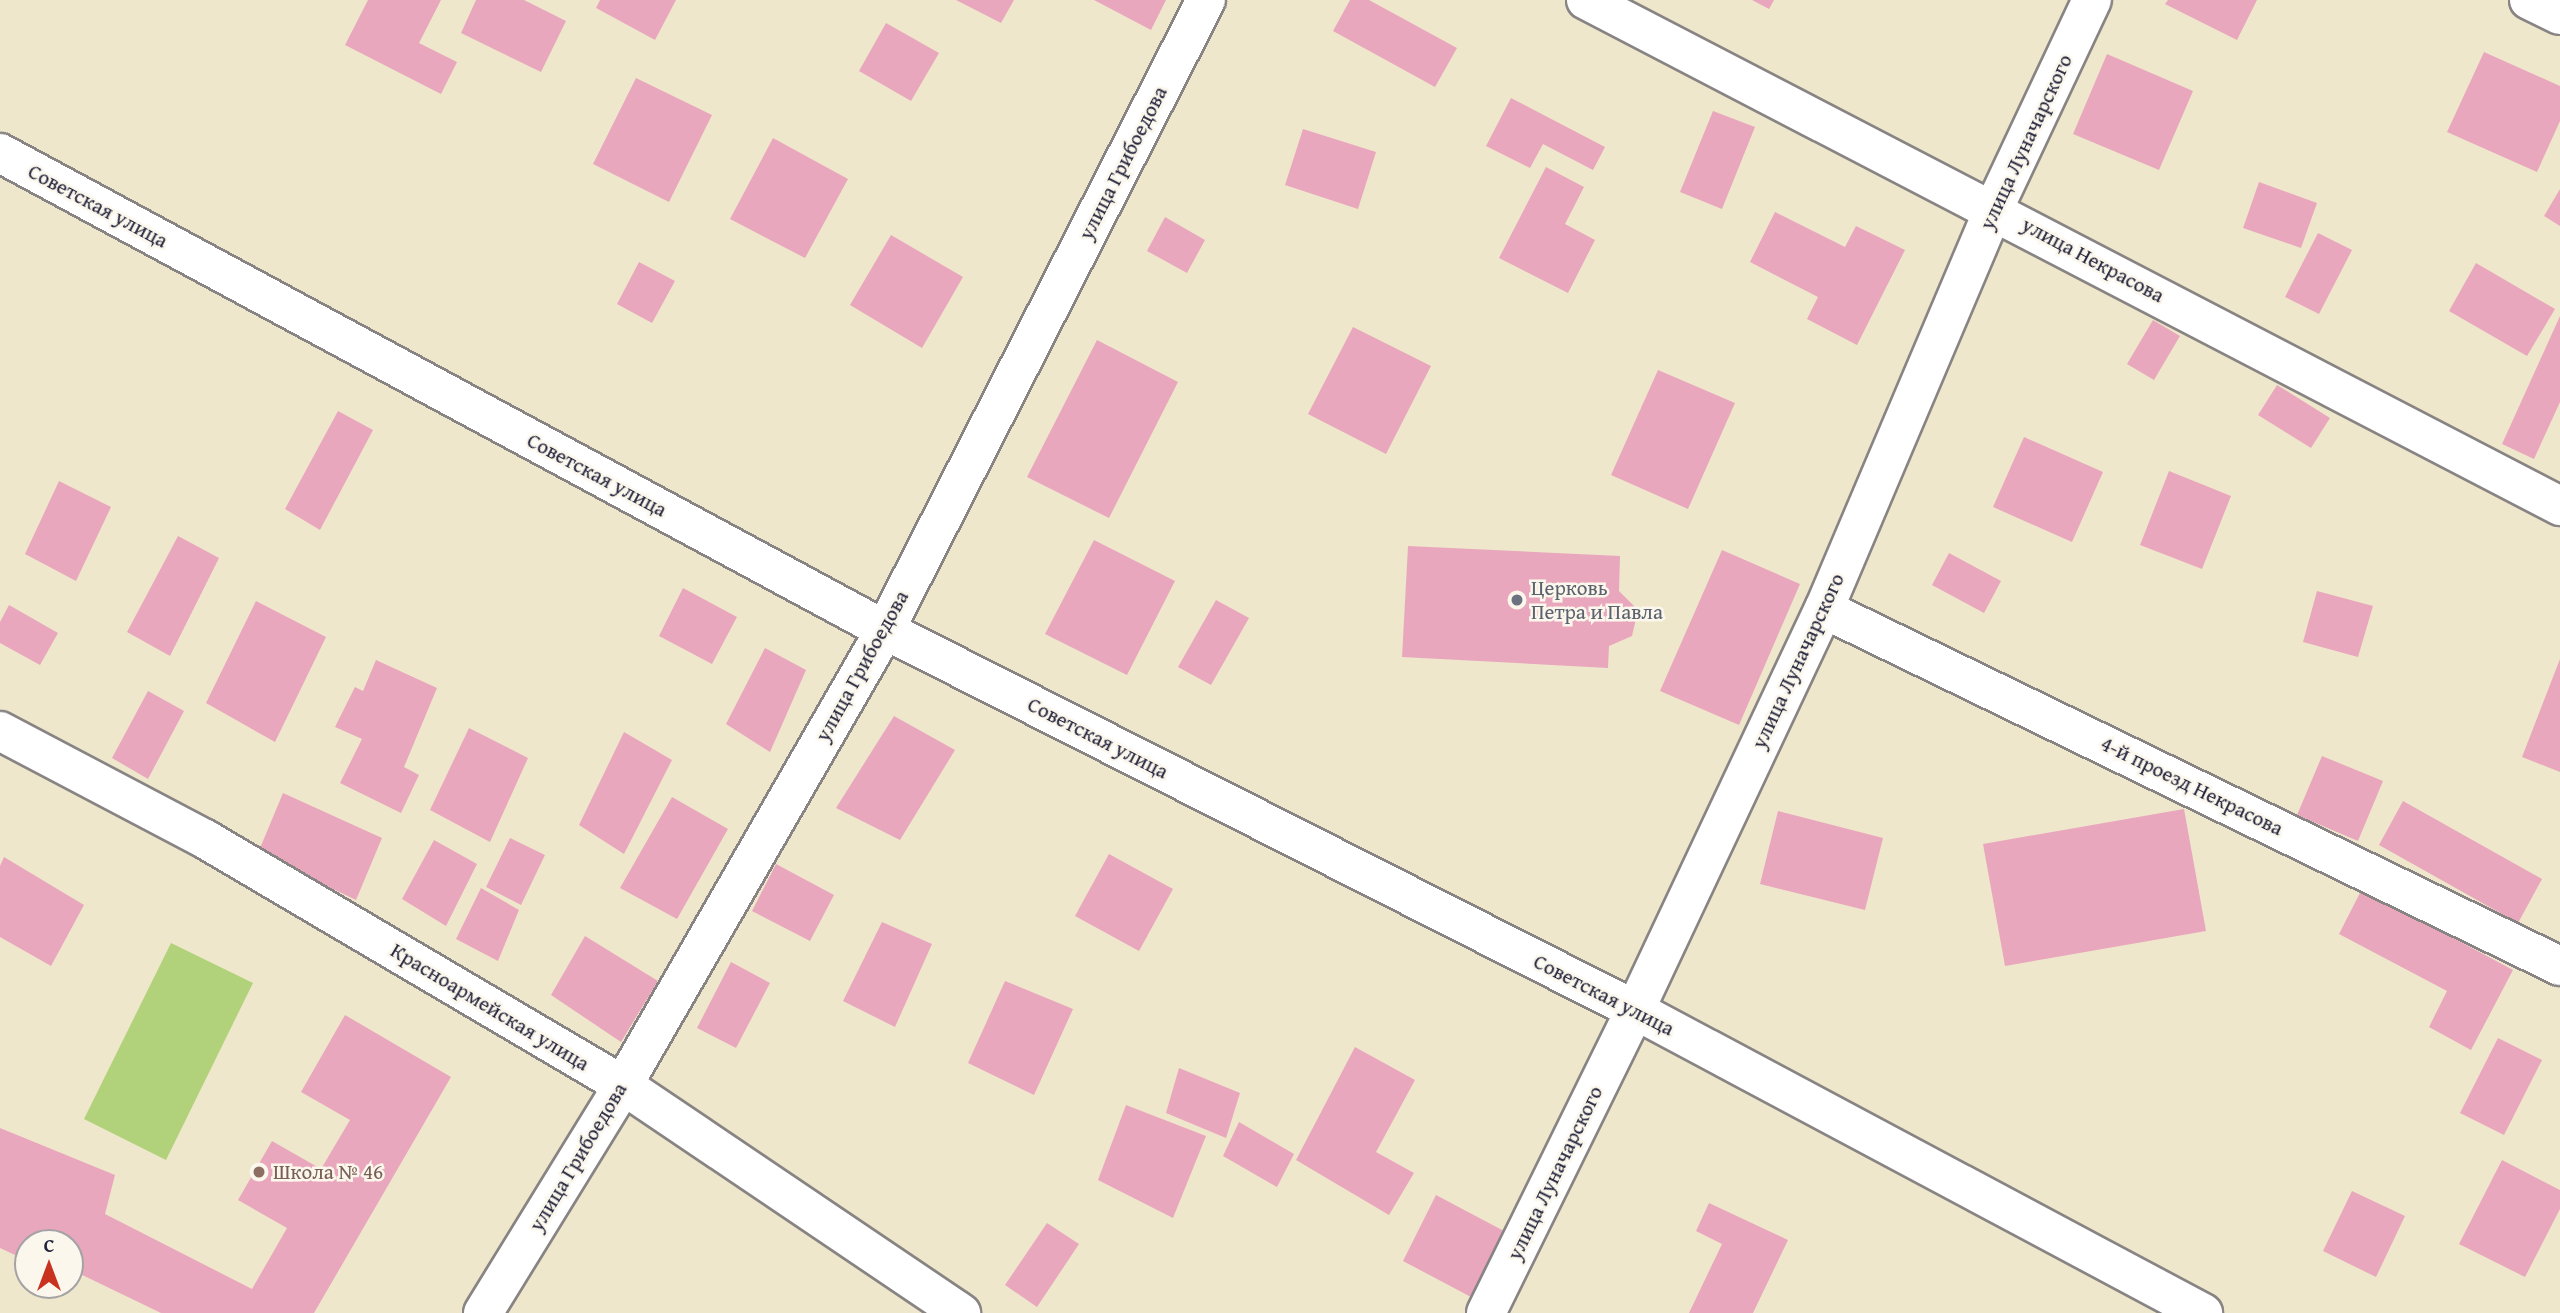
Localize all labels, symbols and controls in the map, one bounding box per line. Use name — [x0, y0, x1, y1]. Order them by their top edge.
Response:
street label: улица Луначарского — [1974, 50, 2078, 234]
street label: улица Грибоедова — [1073, 82, 1173, 244]
street label: Советская улица — [24, 159, 172, 253]
street label: улица Некрасова — [2017, 212, 2169, 308]
street label: Советская улица — [523, 428, 671, 522]
street label: улица Луначарского — [1746, 569, 1850, 753]
place label: Церковь Петра и Павла — [1531, 575, 1663, 625]
street label: улица Грибоедова — [810, 586, 914, 746]
marker: Церковь Петра и Павла — [1509, 592, 1525, 608]
street label: Советская улица — [1023, 692, 1173, 784]
street label: 4-й проезд Некрасова — [2097, 731, 2287, 841]
street label: Красноармейская улица — [386, 938, 594, 1076]
street label: Советская улица — [1529, 949, 1679, 1041]
street label: улица Грибоедова — [524, 1078, 632, 1236]
street label: улица Луначарского — [1502, 1082, 1608, 1264]
place label: Школа № 46 — [273, 1159, 383, 1185]
marker: Школа № 46 — [251, 1164, 267, 1180]
north arrow — [14, 1229, 84, 1299]
text: С — [44, 1231, 54, 1259]

